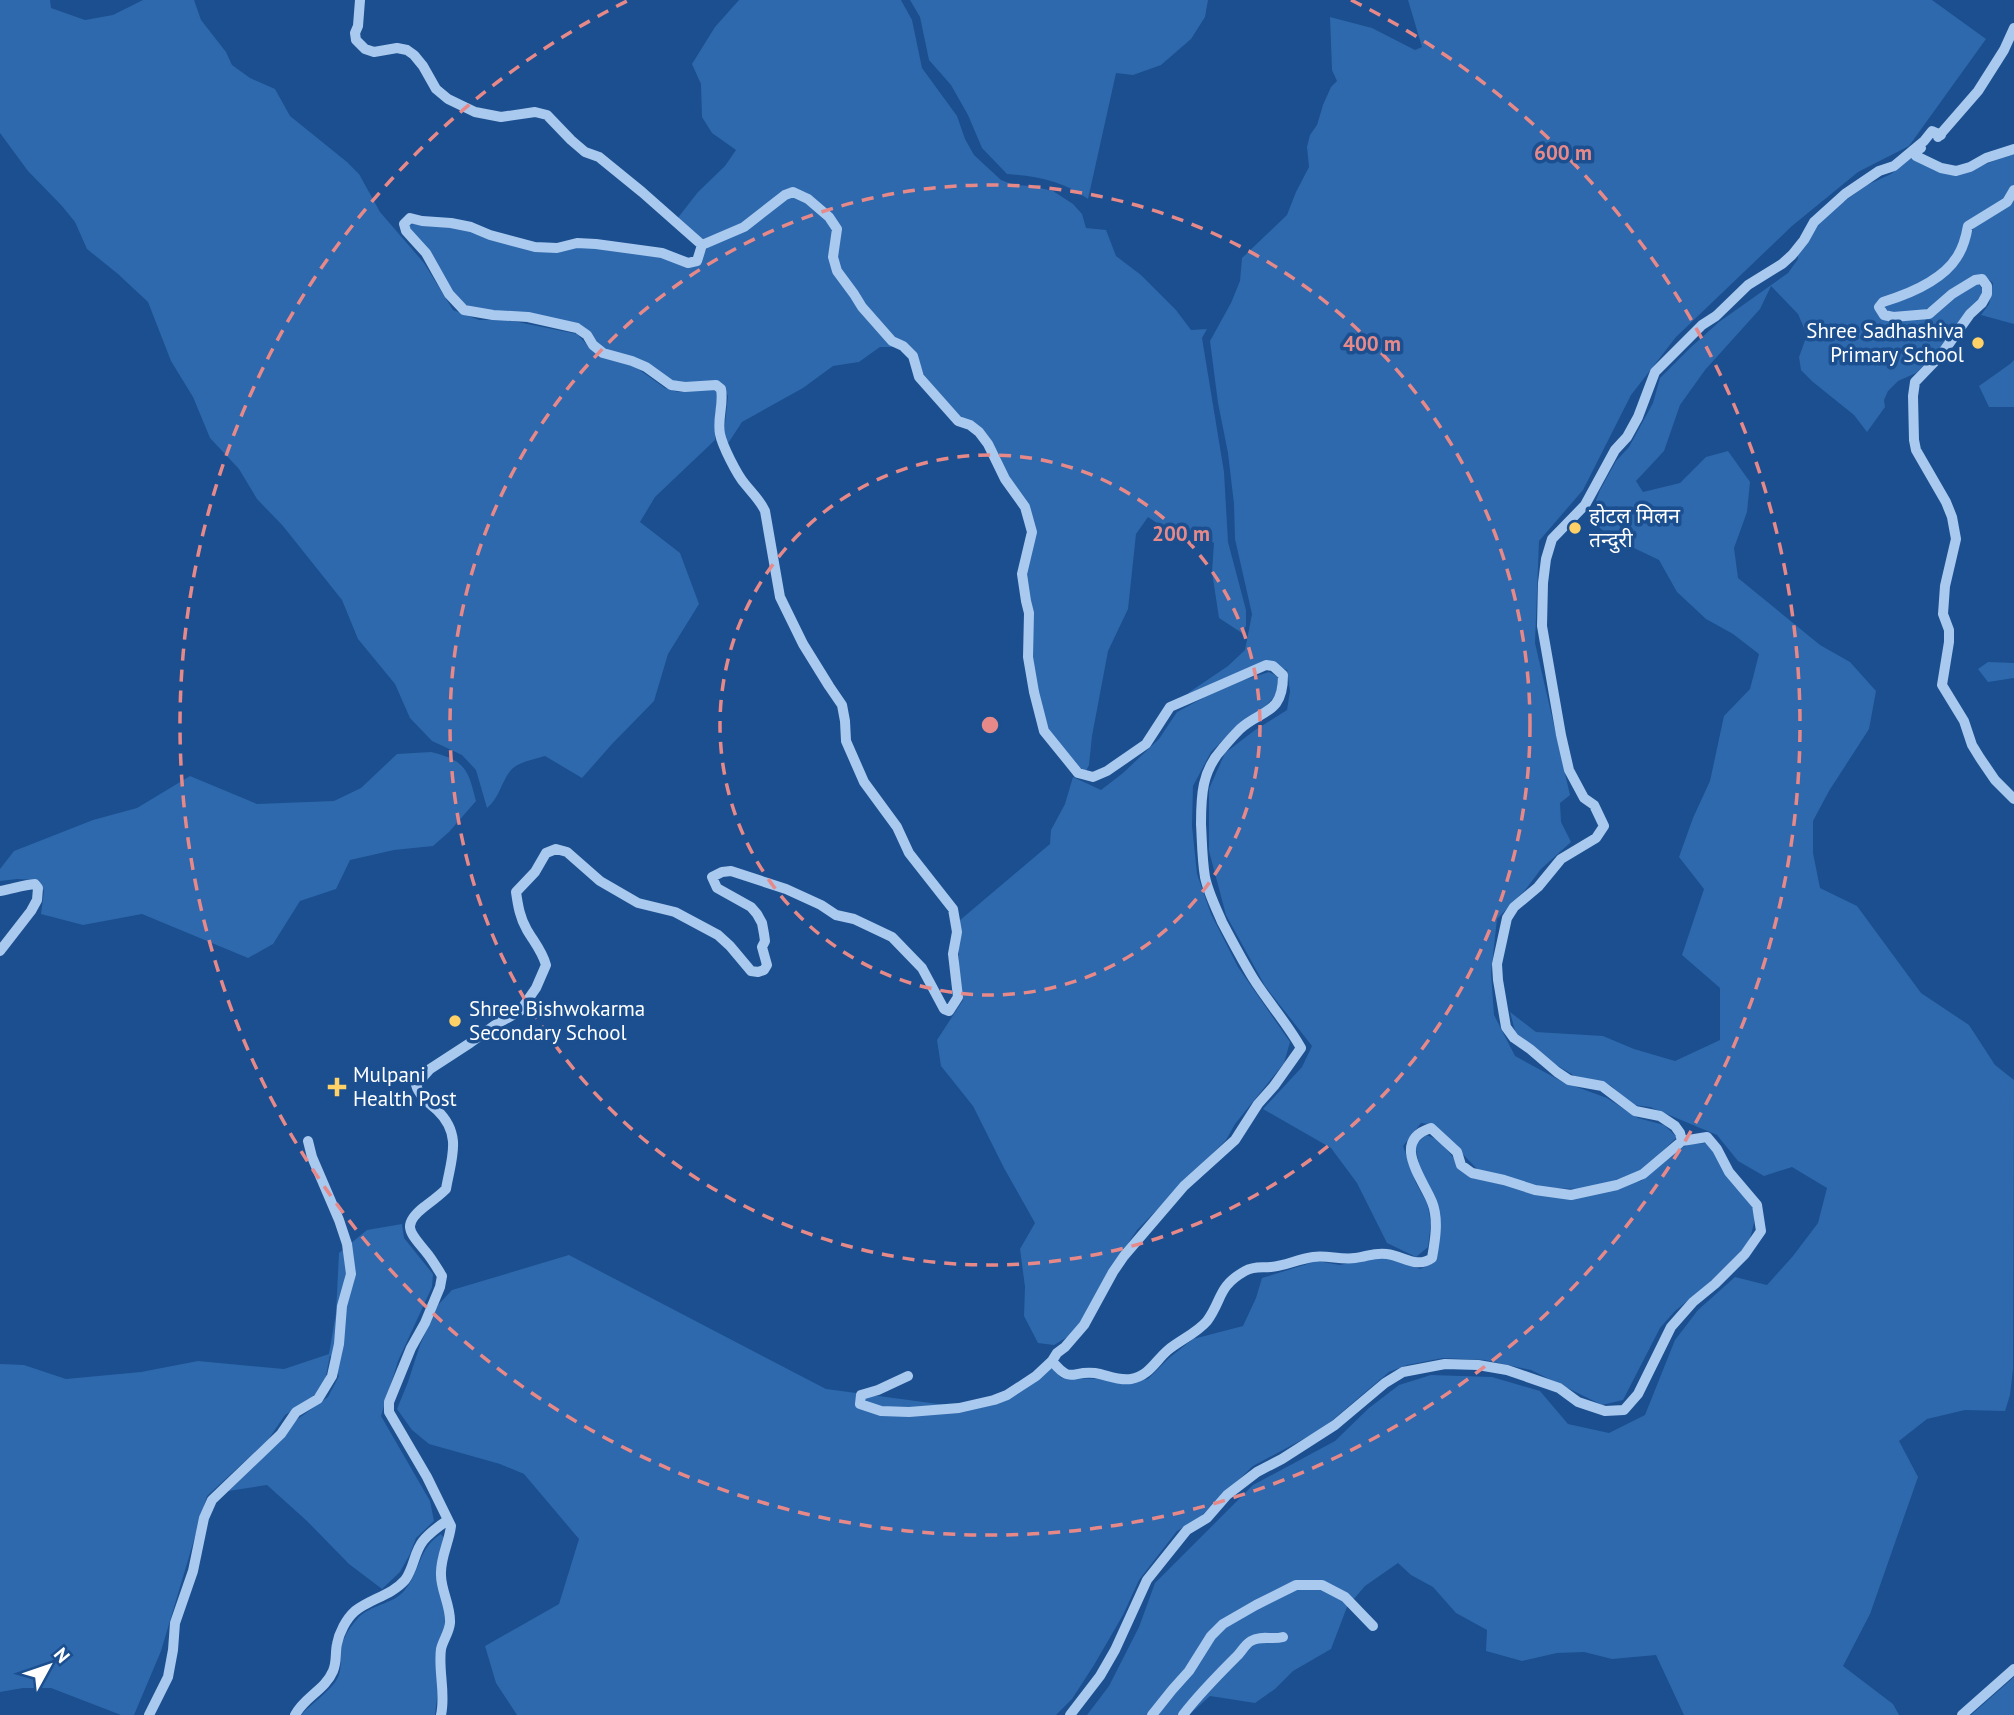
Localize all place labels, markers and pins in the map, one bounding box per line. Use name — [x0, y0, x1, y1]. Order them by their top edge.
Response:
place label: Shree Sadhashiva Primary School — [1806, 317, 1964, 368]
marker: Shree Sadhashiva Primary School — [1970, 335, 1986, 351]
place label: होटल मिलन तन्दुरी — [1589, 502, 1680, 554]
marker: होटल मिलन तन्दुरी — [1567, 520, 1583, 536]
centre of rings — [978, 713, 1002, 737]
place label: Shree Bishwokarma Secondary School — [469, 995, 645, 1046]
marker: Shree Bishwokarma Secondary School — [447, 1013, 463, 1029]
place label: Mulpani Health Post — [353, 1061, 457, 1112]
marker: Mulpani Health Post — [327, 1077, 347, 1097]

